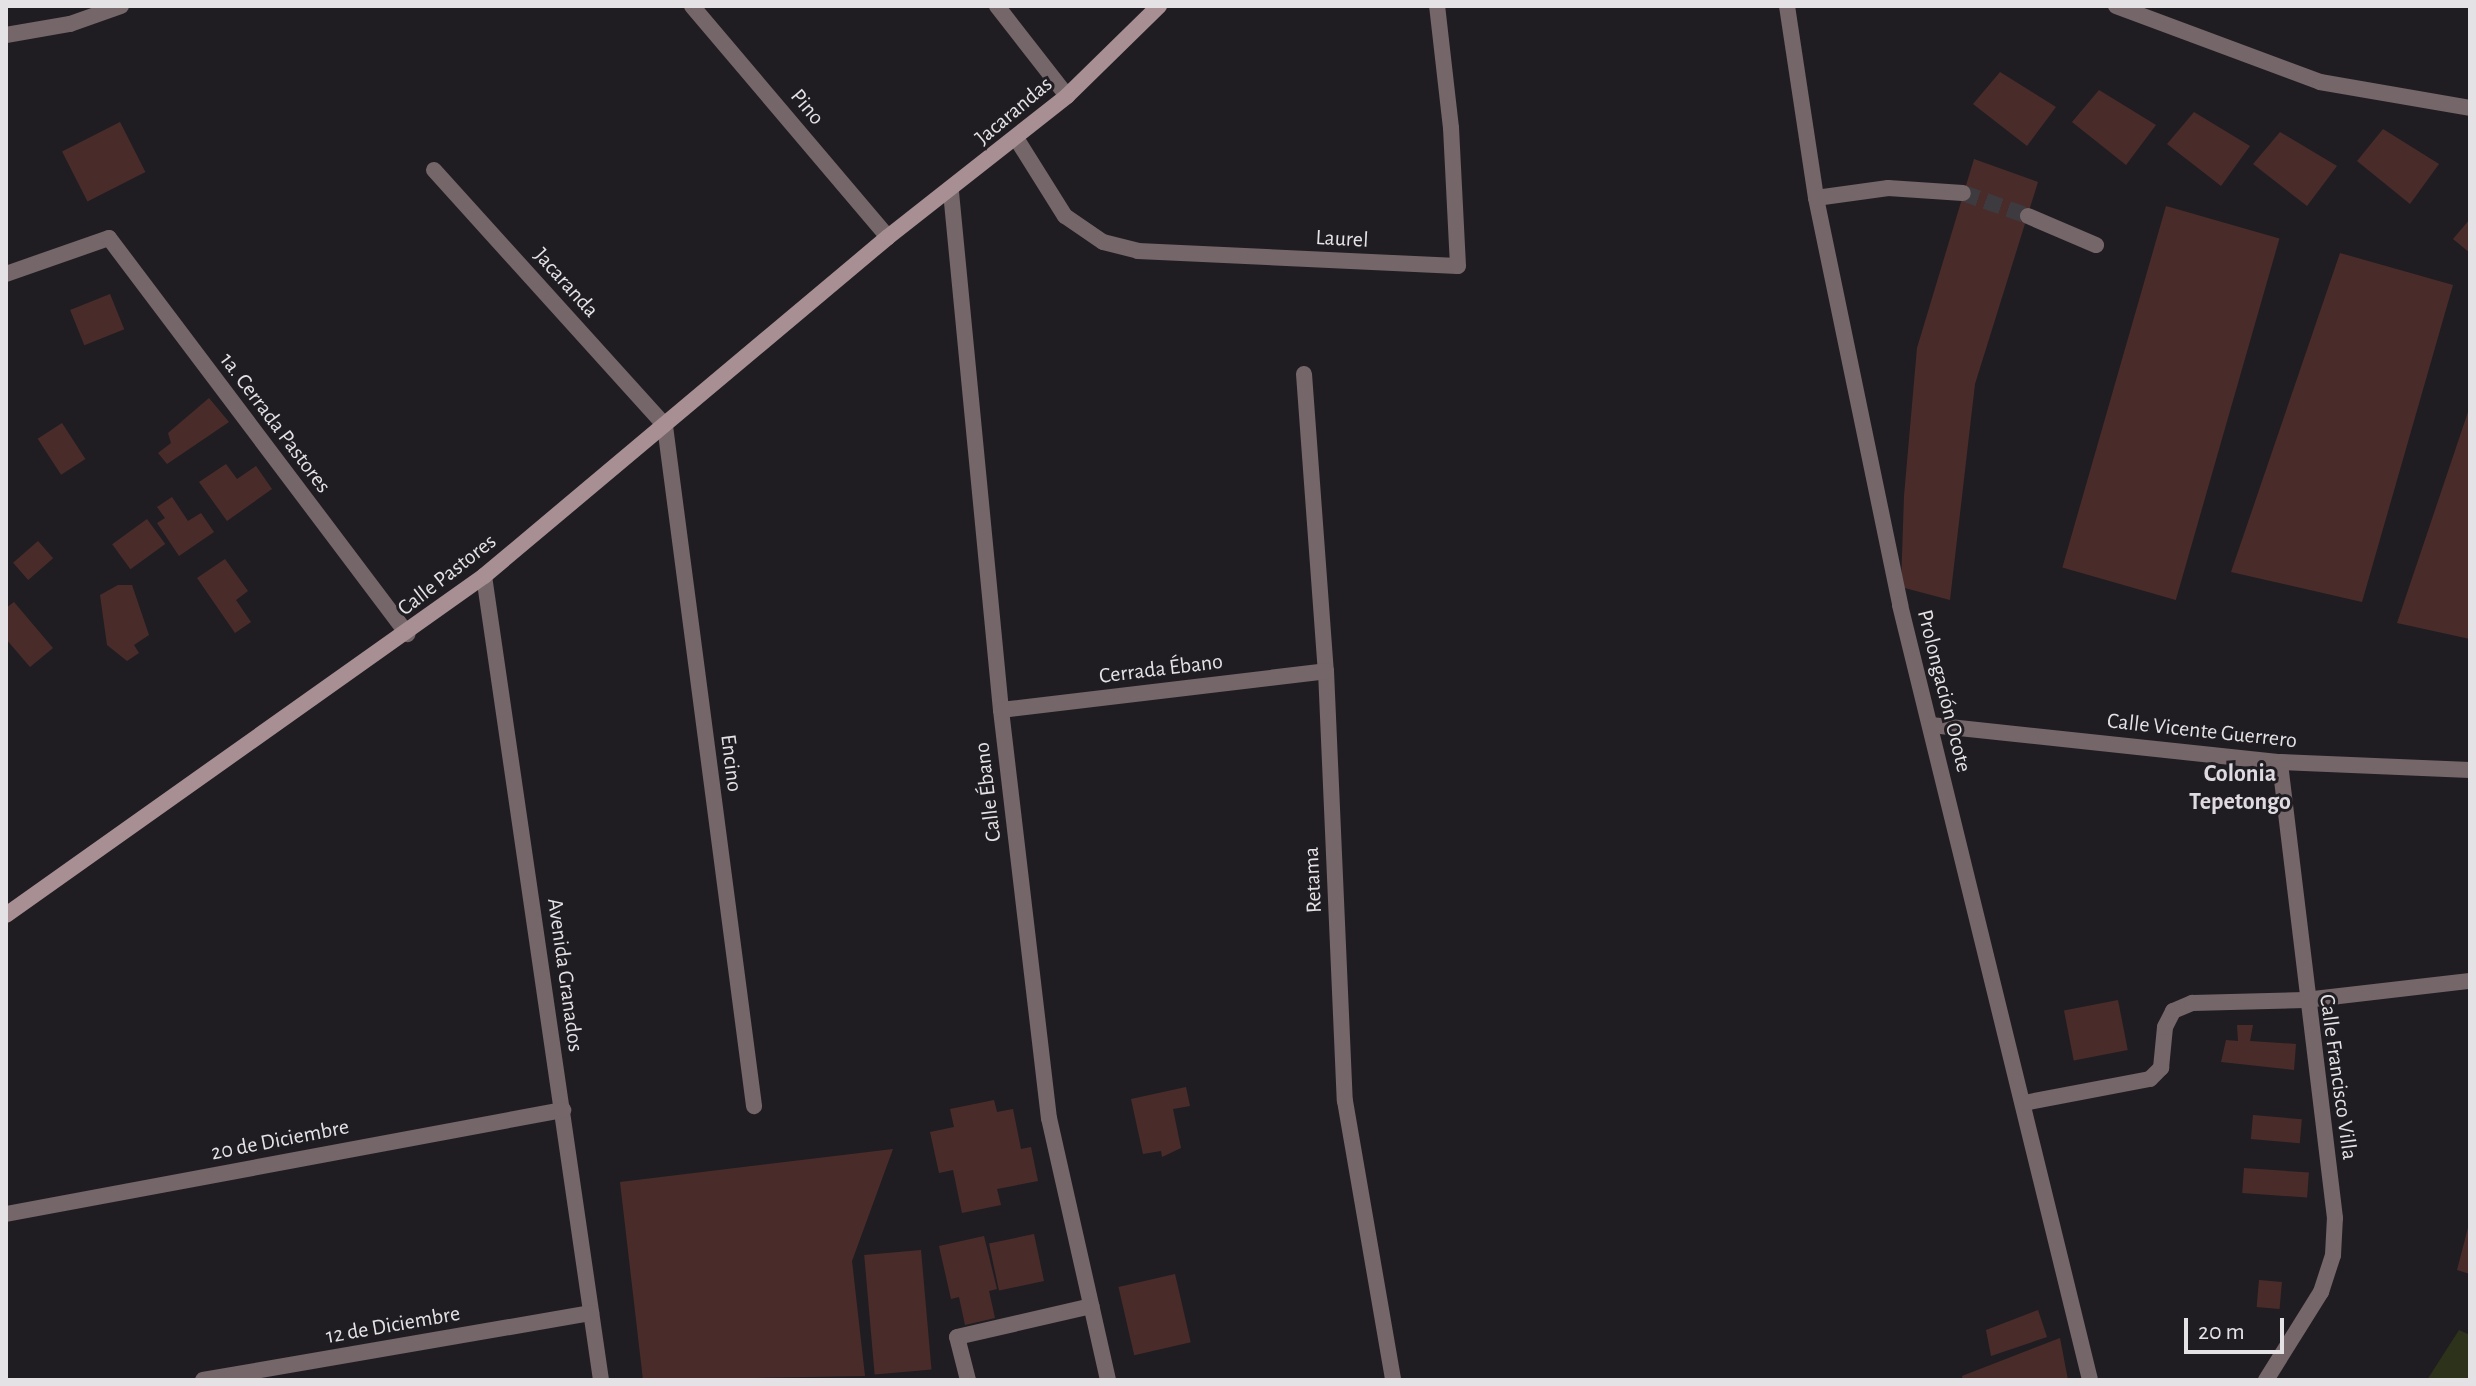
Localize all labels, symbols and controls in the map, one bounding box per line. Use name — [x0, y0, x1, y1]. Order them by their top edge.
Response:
street label: Jacarandas — [970, 71, 1058, 151]
street label: Pino — [784, 84, 830, 130]
street label: Laurel — [1315, 224, 1369, 254]
street label: Jacaranda — [528, 243, 604, 323]
street label: 1a. Cerrada Pastores — [214, 348, 336, 498]
street label: Calle Pastores — [392, 528, 502, 622]
street label: Prolongación Ocote — [1911, 607, 1977, 775]
street label: Cerrada Ébano — [1098, 648, 1224, 690]
street label: Calle Vicente Guerrero — [2106, 708, 2298, 754]
street label: Encino — [714, 733, 748, 793]
street label: Calle Ébano — [969, 741, 1007, 843]
district label: Colonia Tepetongo — [2189, 761, 2291, 817]
street label: Retama — [1298, 846, 1328, 914]
street label: Avenida Granados — [541, 897, 589, 1053]
street label: Calle Francisco Villa — [2313, 993, 2363, 1161]
street label: 20 de Diciembre — [209, 1114, 351, 1166]
street label: 12 de Diciembre — [324, 1300, 462, 1350]
scale bar — [2188, 1302, 2288, 1352]
text: 20 m — [2198, 1320, 2245, 1344]

